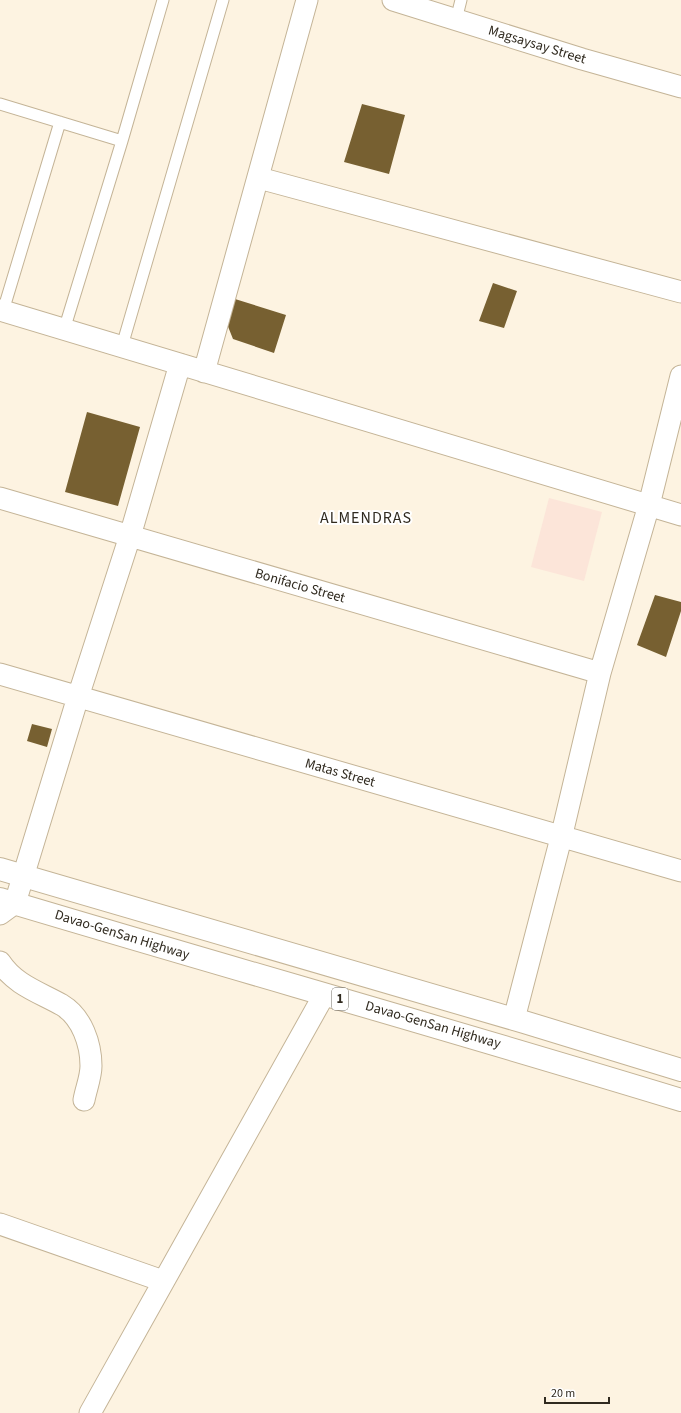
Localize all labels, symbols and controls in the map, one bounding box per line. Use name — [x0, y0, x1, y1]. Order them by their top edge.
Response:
street label: Magsaysay Street — [486, 21, 589, 69]
district label: ALMENDRAS — [320, 507, 412, 529]
street label: Bonifacio Street — [253, 564, 348, 609]
street label: Matas Street — [303, 753, 378, 793]
street label: Davao-GenSan Highway — [52, 905, 192, 965]
road number: 1 — [332, 988, 348, 1010]
street label: Davao-GenSan Highway — [363, 996, 503, 1054]
scale bar — [545, 1379, 609, 1405]
text: 20 m — [551, 1385, 575, 1402]

